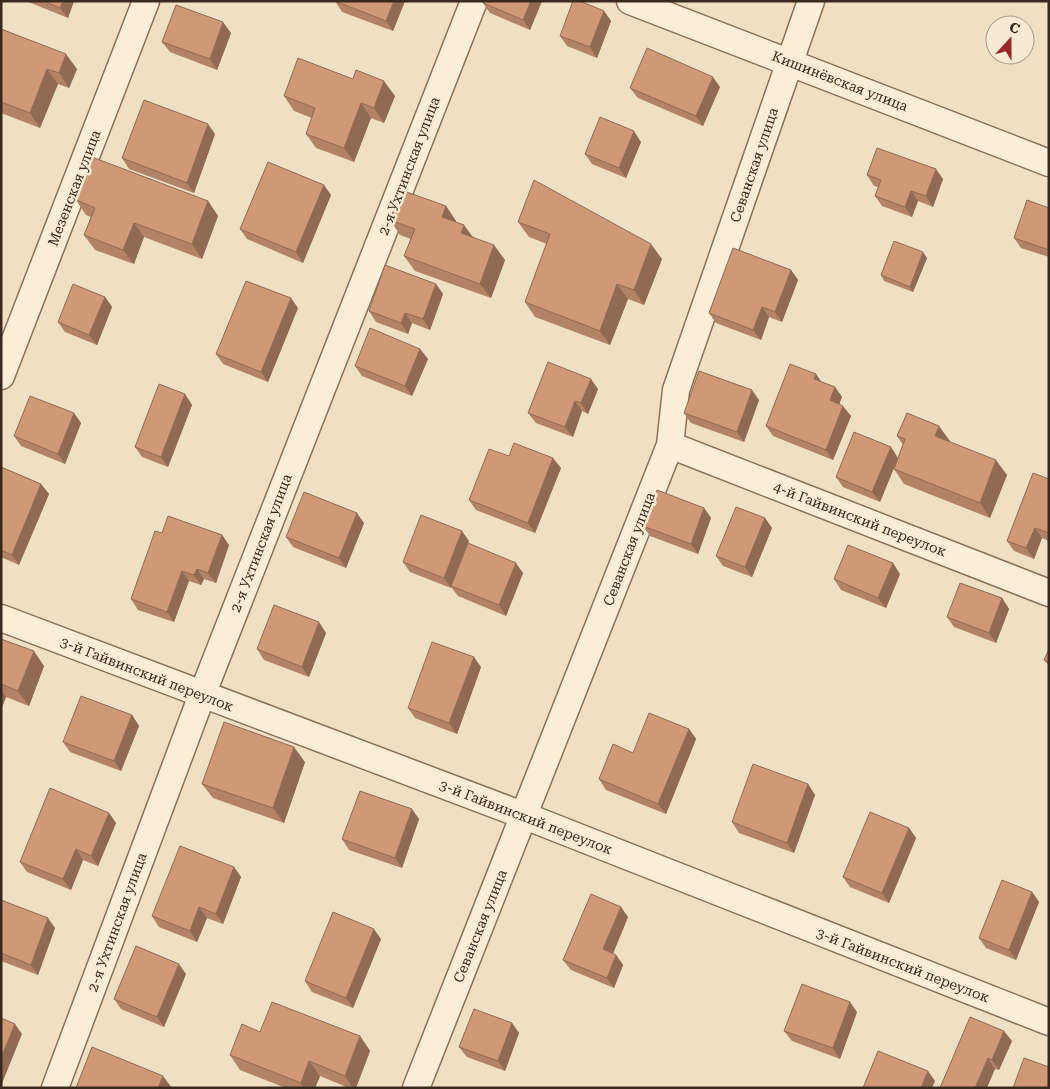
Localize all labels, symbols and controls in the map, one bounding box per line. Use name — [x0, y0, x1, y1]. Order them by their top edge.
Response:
north arrow — [985, 15, 1035, 65]
text: С — [1007, 19, 1022, 37]
street label: Кишинёвская улица — [770, 48, 911, 115]
street label: 2-я Ухтинская улица — [375, 94, 443, 237]
street label: Севанская улица — [727, 105, 781, 225]
street label: Мезенская улица — [44, 127, 104, 248]
street label: 2-я Ухтинская улица — [227, 471, 295, 614]
street label: 4-й Гайвинский переулок — [771, 478, 949, 560]
street label: Севанская улица — [600, 490, 658, 608]
street label: 3-й Гайвинский переулок — [58, 633, 236, 715]
street label: 3-й Гайвинский переулок — [437, 776, 615, 858]
street label: 2-я Ухтинская улица — [84, 850, 150, 994]
street label: Севанская улица — [450, 867, 510, 985]
street label: 3-й Гайвинский переулок — [814, 924, 992, 1006]

